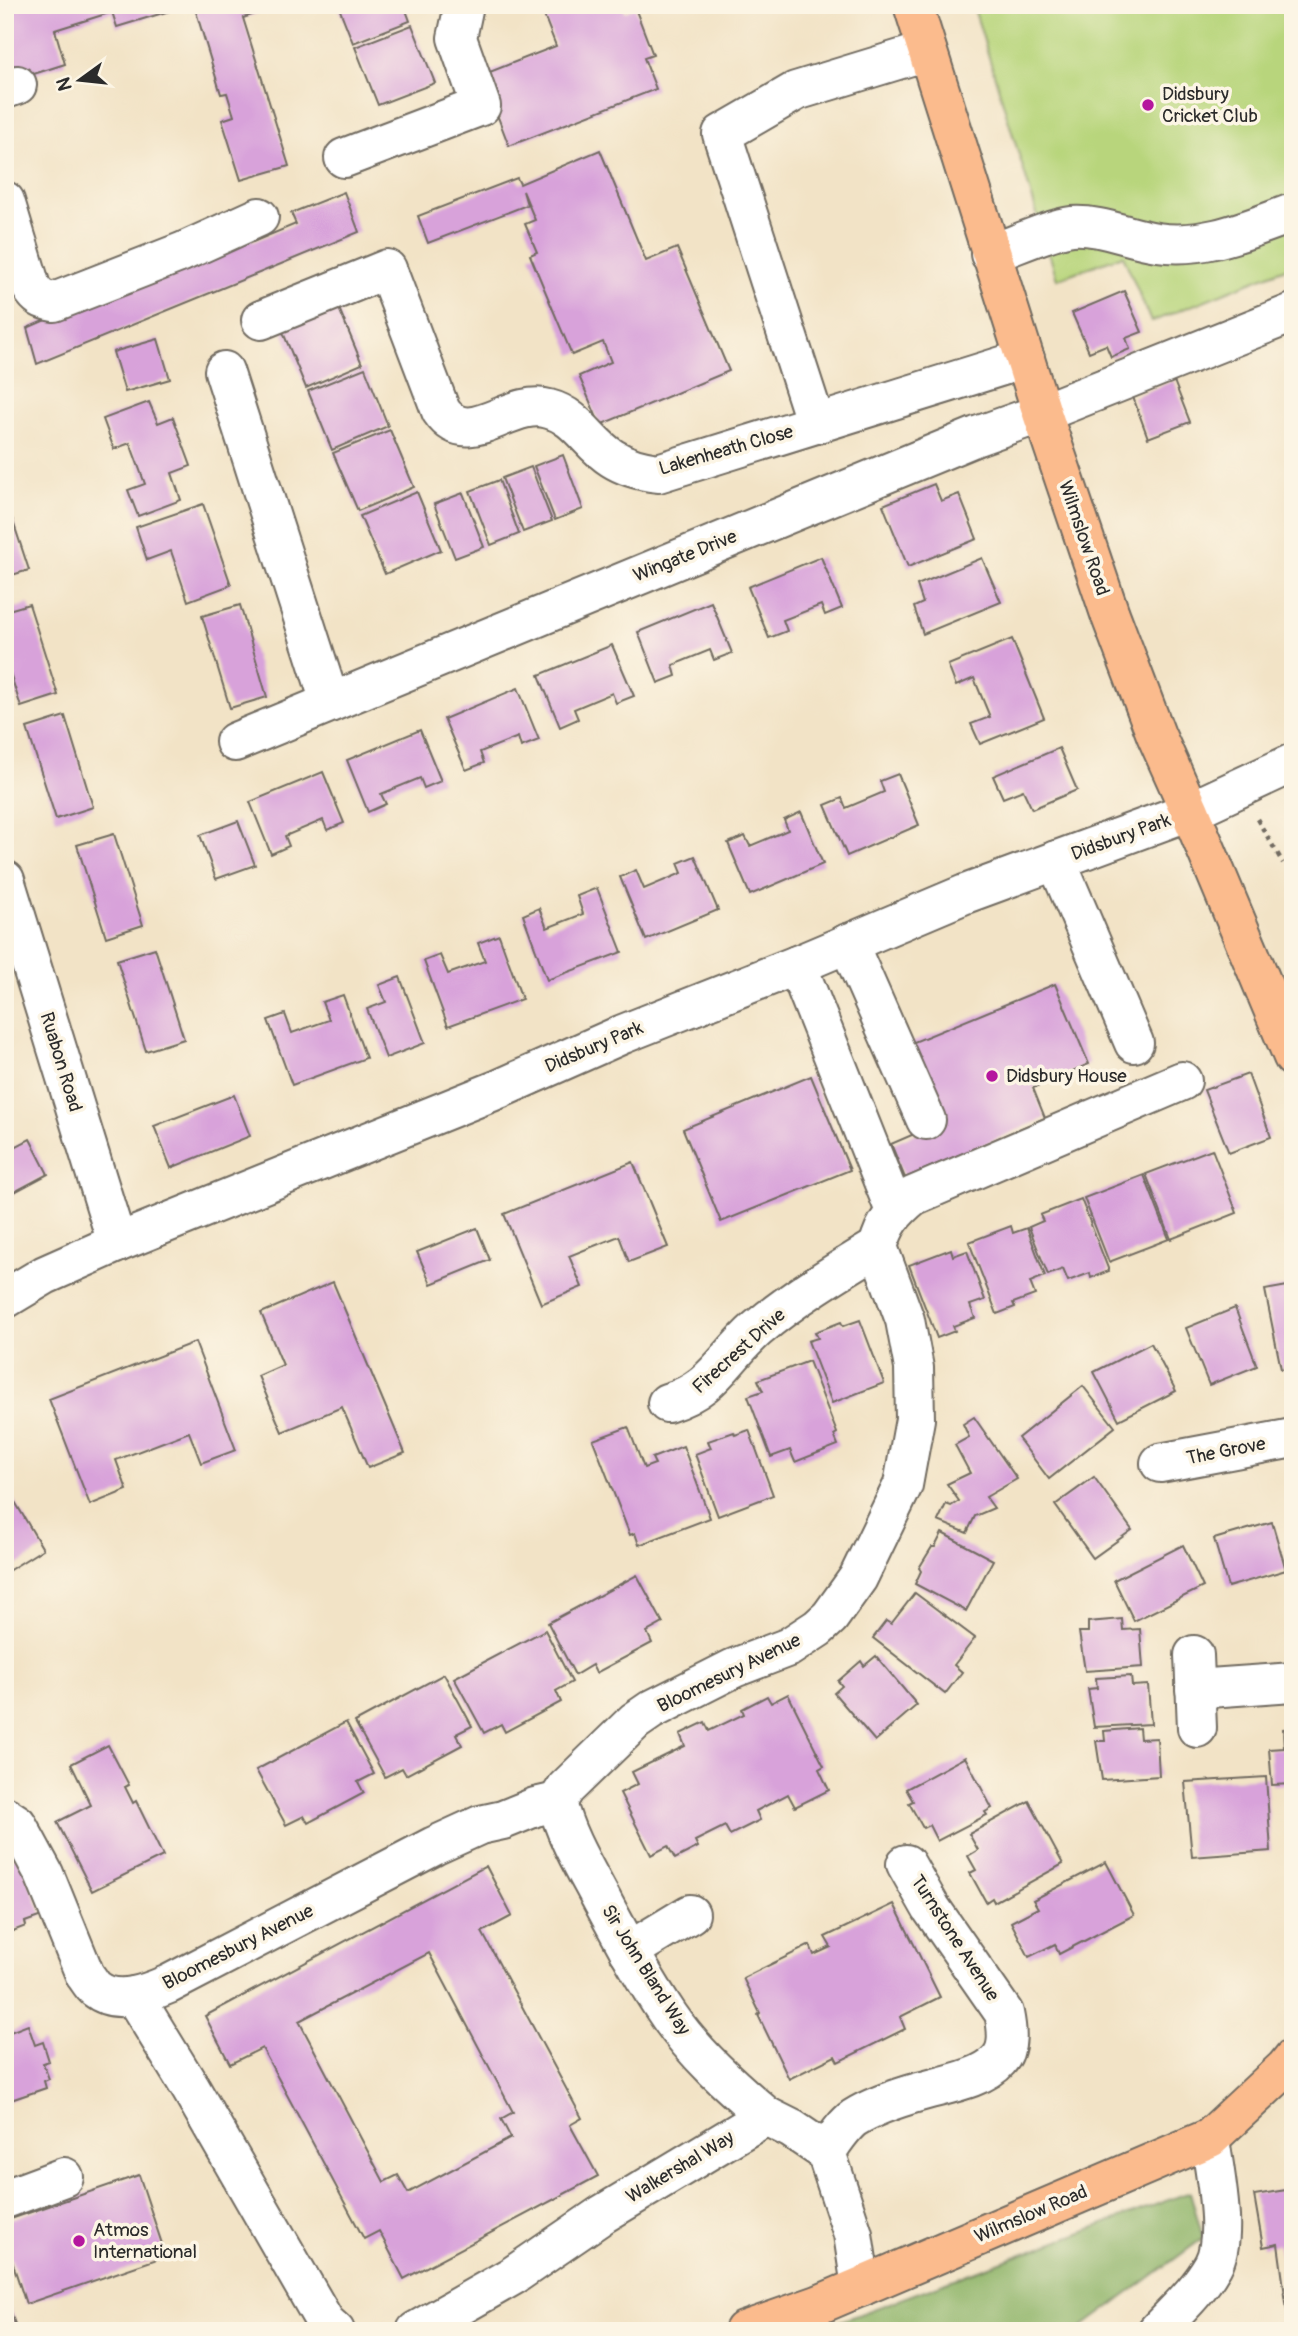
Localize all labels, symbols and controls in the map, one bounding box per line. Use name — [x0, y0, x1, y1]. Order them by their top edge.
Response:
north arrow — [46, 46, 116, 116]
text: N — [51, 75, 78, 93]
place label: Didsbury Cricket Club — [1162, 82, 1258, 128]
marker: Didsbury Cricket Club — [1140, 97, 1156, 113]
street label: Lakenheath Close — [656, 419, 797, 481]
street label: Wilmslow Road — [1053, 477, 1115, 599]
street label: Wingate Drive — [630, 524, 741, 588]
street label: Didsbury Park — [1068, 808, 1174, 866]
street label: Ruabon Road — [34, 1009, 88, 1115]
street label: Didsbury Park — [541, 1016, 647, 1078]
place label: Didsbury House — [1006, 1064, 1127, 1088]
marker: Didsbury House — [984, 1068, 1000, 1084]
street label: Firecrest Drive — [688, 1303, 791, 1399]
street label: The Grove — [1184, 1431, 1268, 1470]
street label: Bloomesury Avenue — [653, 1628, 805, 1718]
street label: Turnstone Avenue — [905, 1870, 1005, 2006]
street label: Bloomesbury Avenue — [159, 1898, 318, 1995]
street label: Sir John Bland Way — [596, 1900, 696, 2040]
street label: Walkershal Way — [622, 2125, 738, 2209]
street label: Wilmslow Road — [971, 2179, 1091, 2249]
place label: Atmos International — [93, 2218, 197, 2264]
marker: Atmos International — [71, 2233, 87, 2249]

